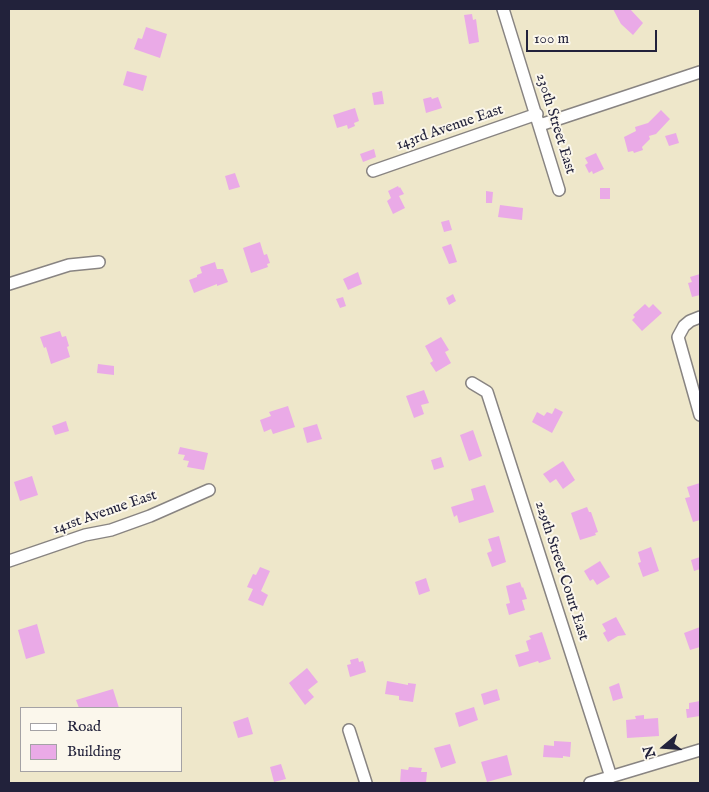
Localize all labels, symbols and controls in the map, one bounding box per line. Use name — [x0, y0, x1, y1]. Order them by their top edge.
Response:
scale bar — [529, 20, 660, 52]
text: 100 m — [534, 29, 569, 48]
street label: 230th Street East — [531, 72, 579, 176]
street label: 143rd Avenue East — [394, 101, 506, 155]
street label: 141st Avenue East — [51, 487, 159, 539]
street label: 229th Street Court East — [530, 499, 592, 643]
legend — [20, 707, 182, 772]
text: Road — [67, 717, 101, 736]
north arrow — [639, 722, 689, 772]
text: Building — [67, 742, 121, 761]
text: N — [639, 743, 660, 760]

